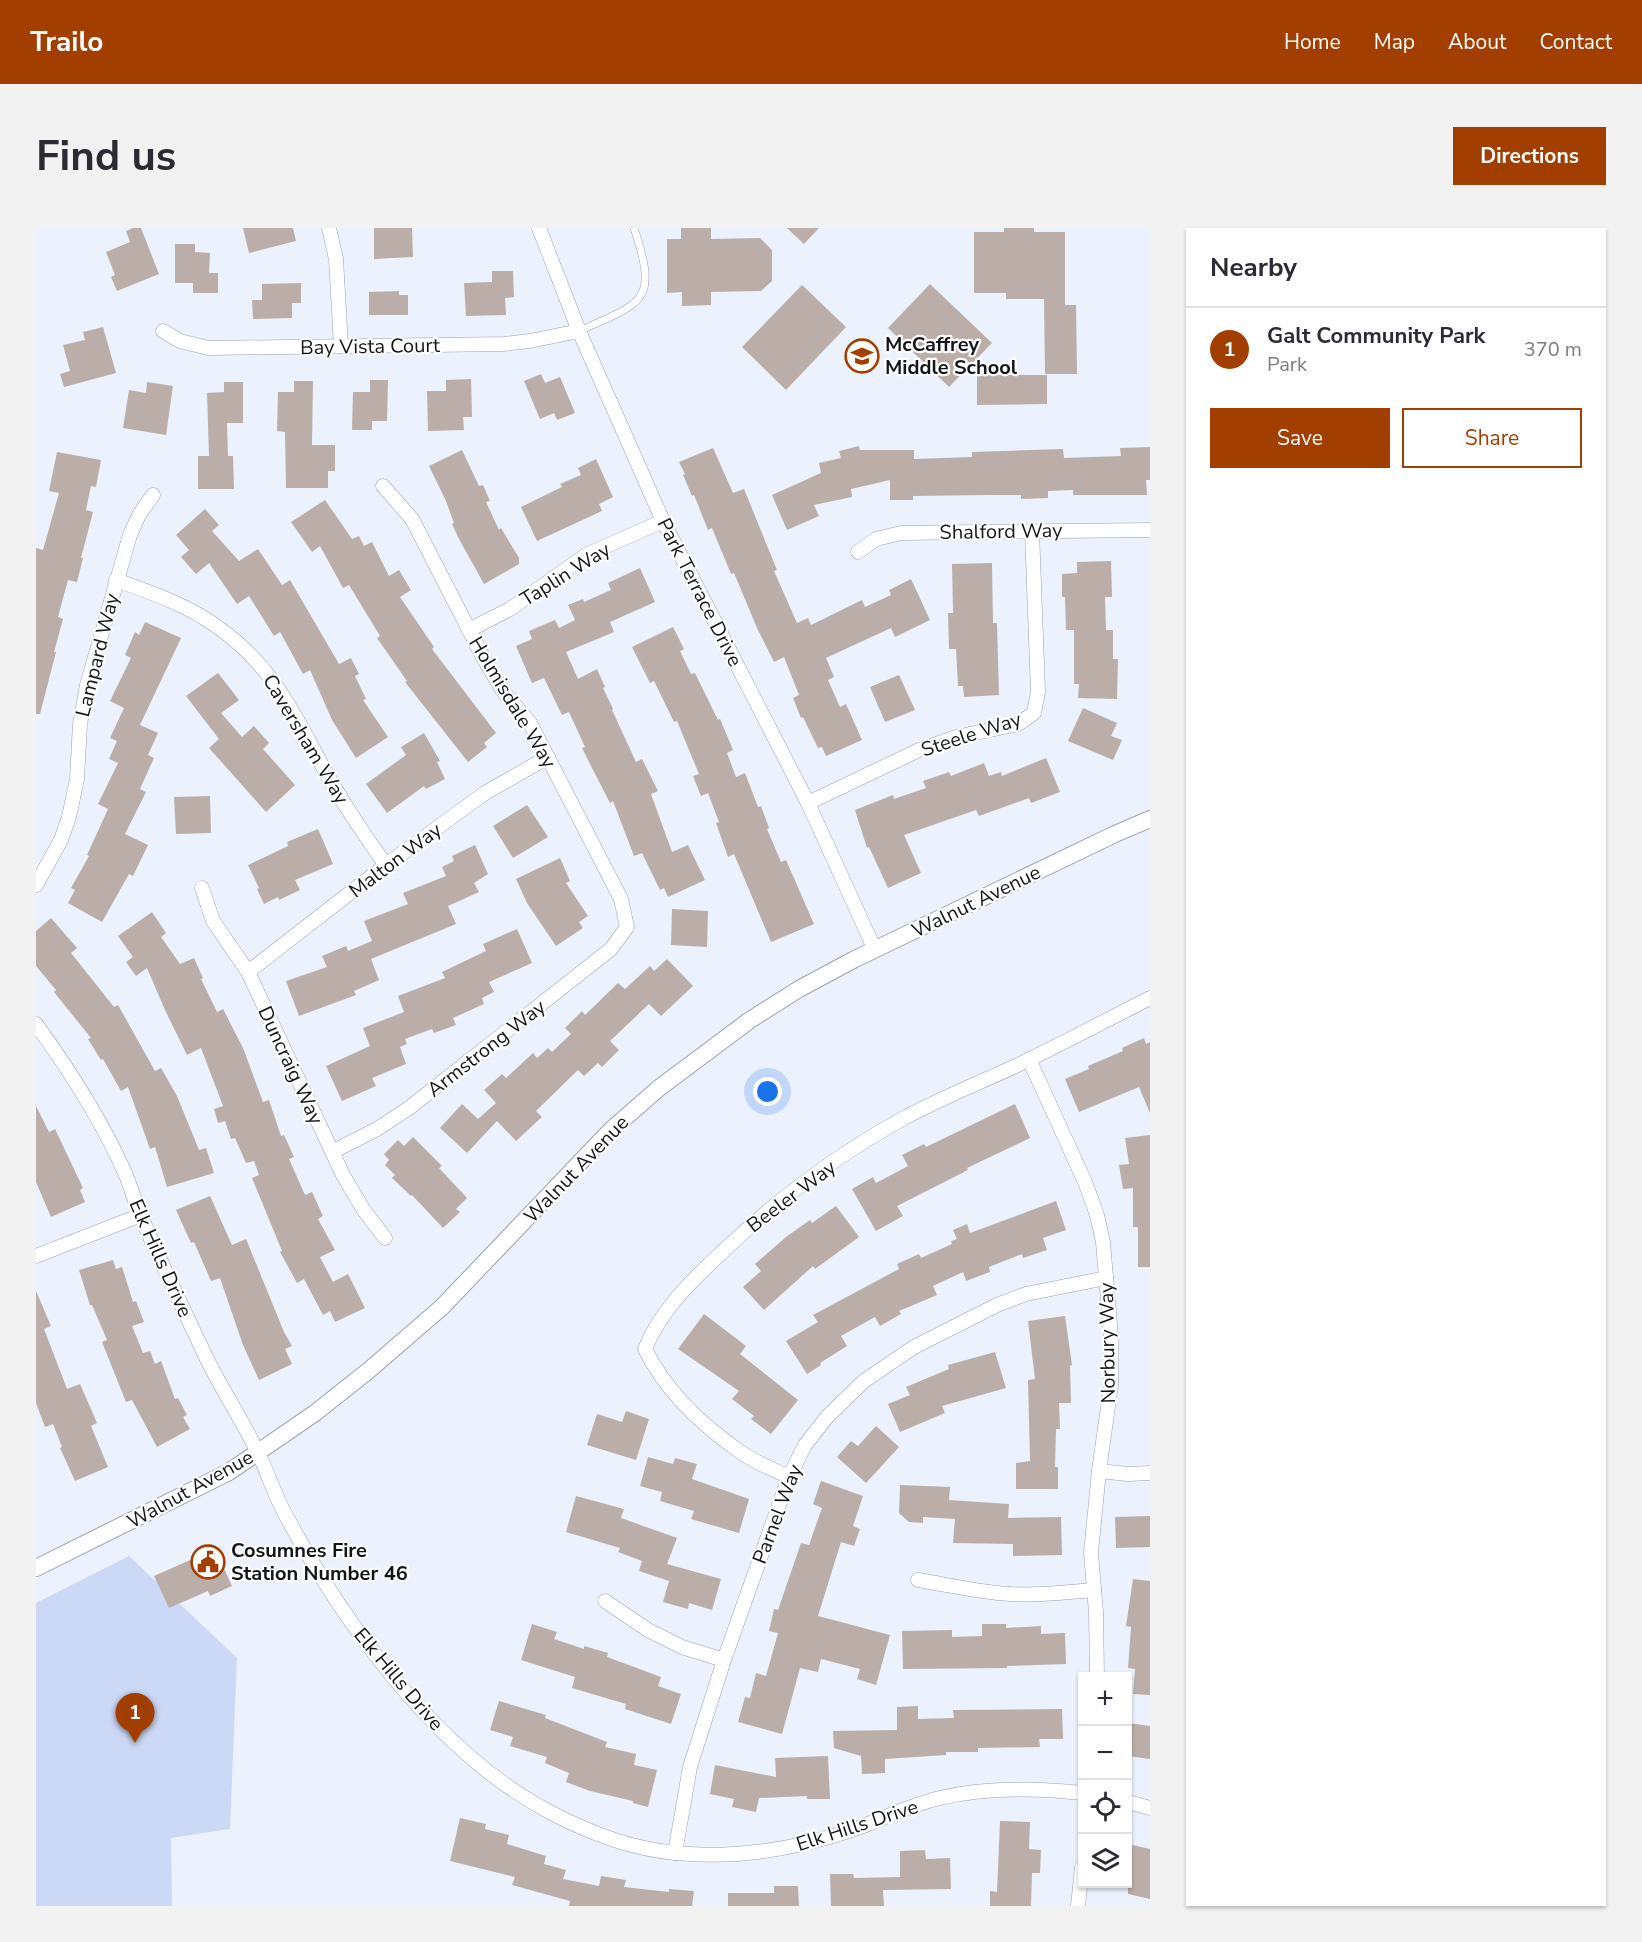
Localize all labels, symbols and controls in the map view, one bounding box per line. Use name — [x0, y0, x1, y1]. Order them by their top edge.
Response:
text: Trailo — [30, 23, 103, 61]
text: Home — [1284, 28, 1341, 56]
text: Map — [1374, 28, 1415, 56]
text: About — [1448, 28, 1506, 56]
text: Contact — [1539, 28, 1612, 56]
button: Directions — [1453, 127, 1606, 185]
text: Find us — [36, 128, 176, 185]
text: Nearby — [1210, 250, 1297, 285]
text: Galt Community Park — [1267, 321, 1485, 351]
place label: McCaffrey Middle School — [885, 331, 1018, 381]
street label: Bay Vista Court — [300, 332, 441, 361]
text: 1 — [1224, 336, 1236, 363]
text: 370 m — [1524, 336, 1582, 363]
school or university icon: McCaffrey Middle School — [844, 338, 880, 374]
text: Park — [1267, 351, 1307, 378]
button: Save — [1210, 408, 1390, 468]
button: Share — [1402, 408, 1582, 468]
street label: Park Terrace Drive — [650, 513, 749, 671]
street label: Shalford Way — [939, 517, 1063, 546]
street label: Taplin Way — [515, 536, 616, 613]
street label: Lampard Way — [69, 590, 126, 720]
street label: Holmisdale Way — [463, 631, 563, 774]
street label: Caversham Way — [256, 669, 355, 810]
street label: Steele Way — [918, 705, 1025, 763]
street label: Malton Way — [343, 816, 448, 904]
street label: Walnut Avenue — [907, 859, 1045, 944]
street label: Armstrong Way — [421, 993, 552, 1103]
street label: Duncraig Way — [251, 1002, 330, 1129]
your location — [753, 1077, 782, 1106]
street label: Walnut Avenue — [518, 1110, 635, 1229]
street label: Beeler Way — [741, 1154, 842, 1239]
street label: Elk Hills Drive — [122, 1195, 199, 1321]
street label: Norbury Way — [1093, 1282, 1122, 1404]
street label: Walnut Avenue — [122, 1444, 258, 1535]
street label: Parnel Way — [746, 1460, 809, 1568]
place label: Cosumnes Fire Station Number 46 — [231, 1537, 408, 1587]
public building icon: Cosumnes Fire Station Number 46 — [190, 1544, 226, 1580]
street label: Elk Hills Drive — [348, 1622, 450, 1736]
map controls — [1078, 1672, 1132, 1888]
button: + — [1078, 1672, 1132, 1726]
pin: 1 — [116, 1694, 154, 1743]
button: − — [1078, 1726, 1132, 1780]
button: locate — [1078, 1780, 1132, 1834]
street label: Elk Hills Drive — [793, 1793, 921, 1858]
button: layers — [1078, 1834, 1132, 1888]

